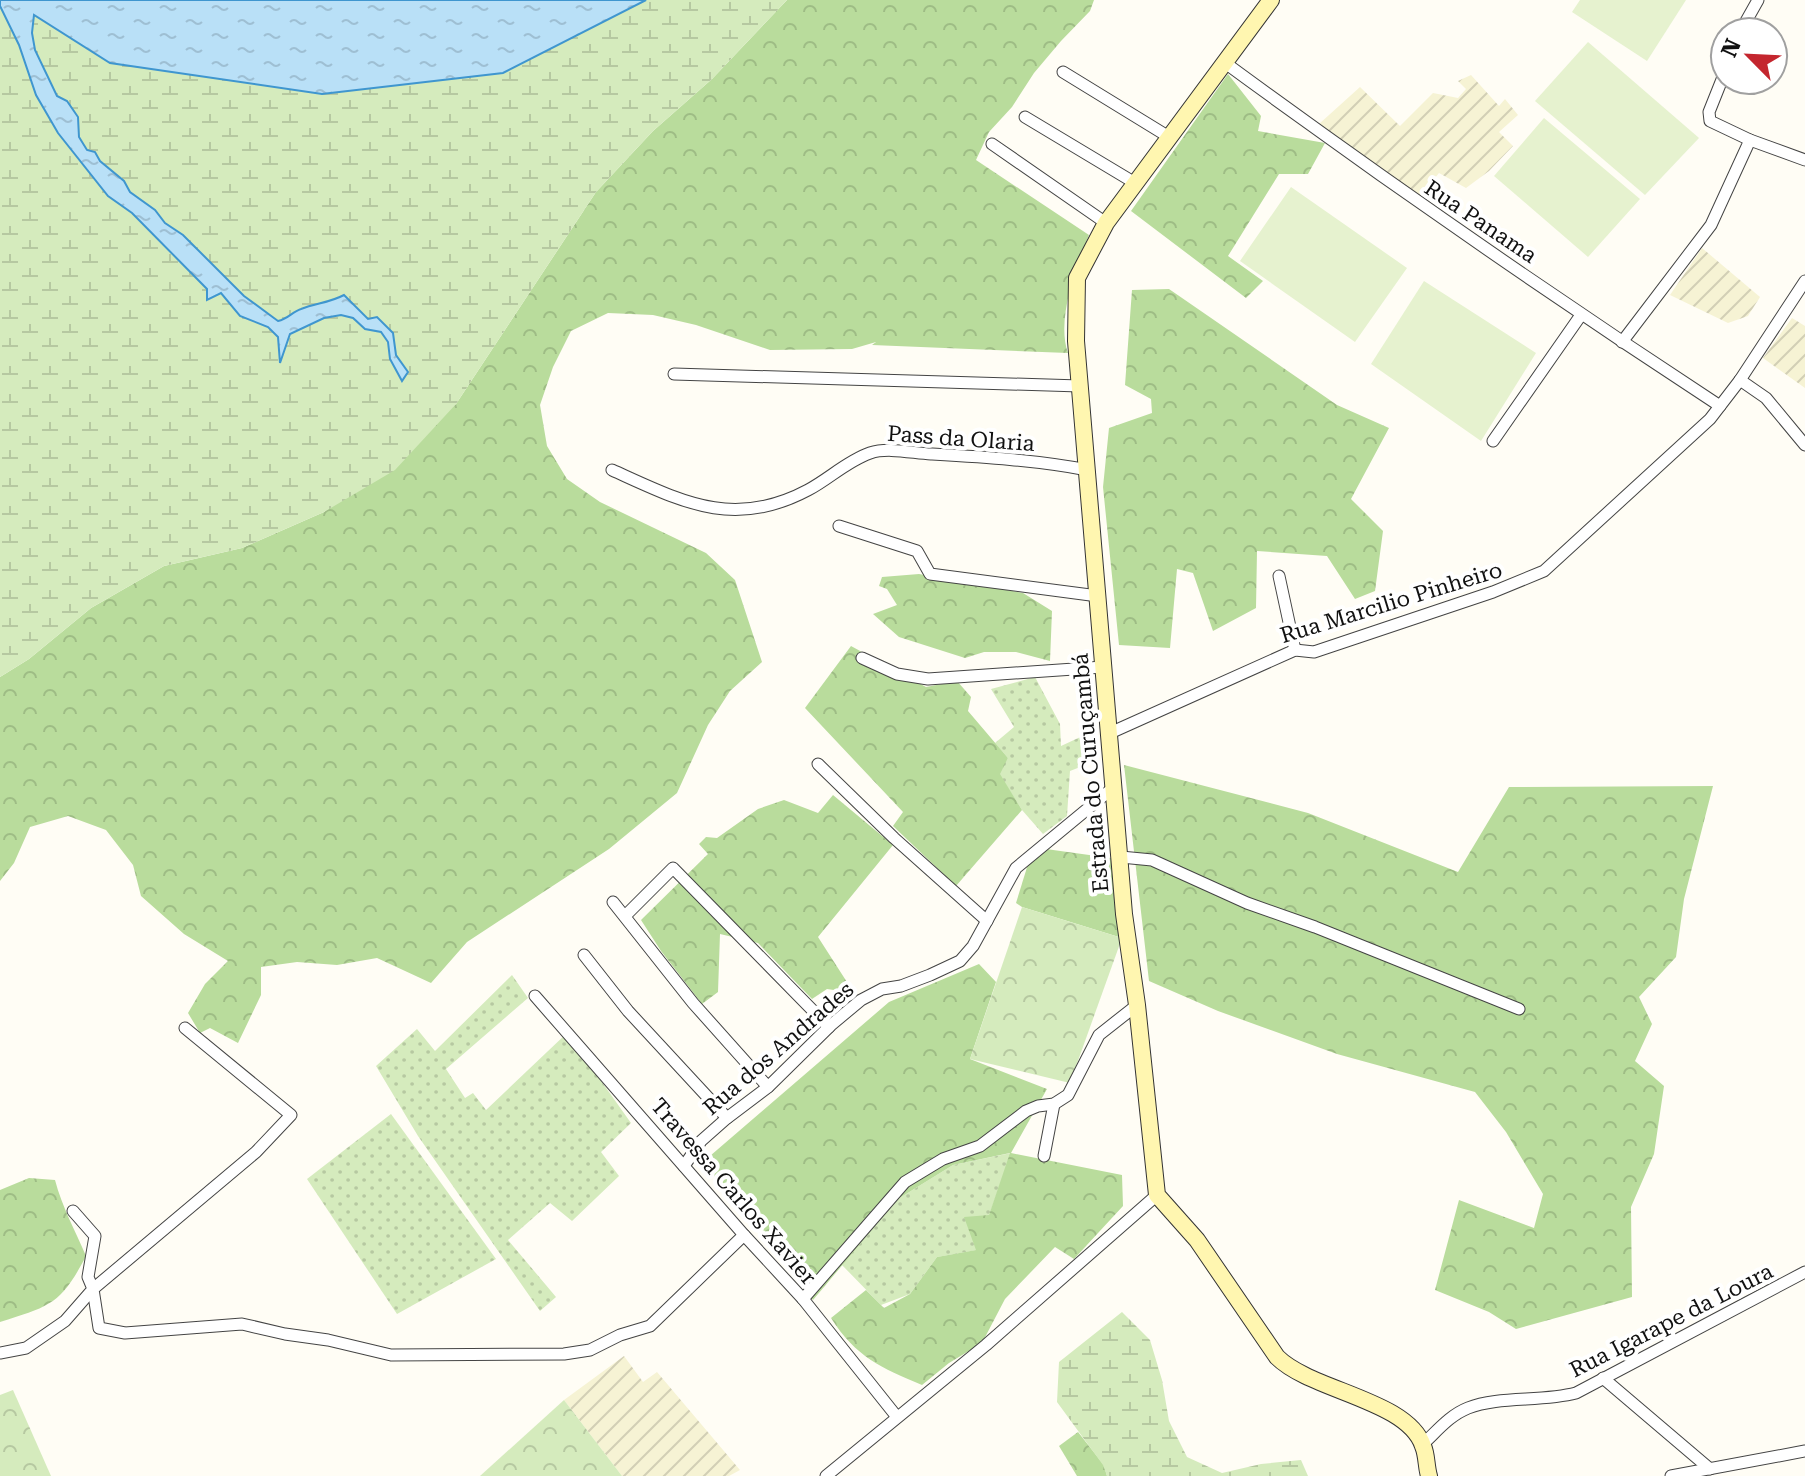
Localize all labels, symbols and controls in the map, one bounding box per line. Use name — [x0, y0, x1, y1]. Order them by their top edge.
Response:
north arrow — [1709, 16, 1789, 96]
text: N — [1716, 35, 1746, 61]
street label: Rua Panama — [1420, 175, 1542, 268]
street label: Pass da Olaria — [886, 421, 1036, 456]
street label: Rua Marcilio Pinheiro — [1277, 557, 1505, 648]
street label: Estrada do Curuçambá — [1068, 652, 1113, 894]
street label: Rua dos Andrades — [698, 976, 858, 1120]
street label: Travessa Carlos Xavier — [646, 1093, 821, 1290]
street label: Rua Igarape da Loura — [1566, 1258, 1777, 1383]

